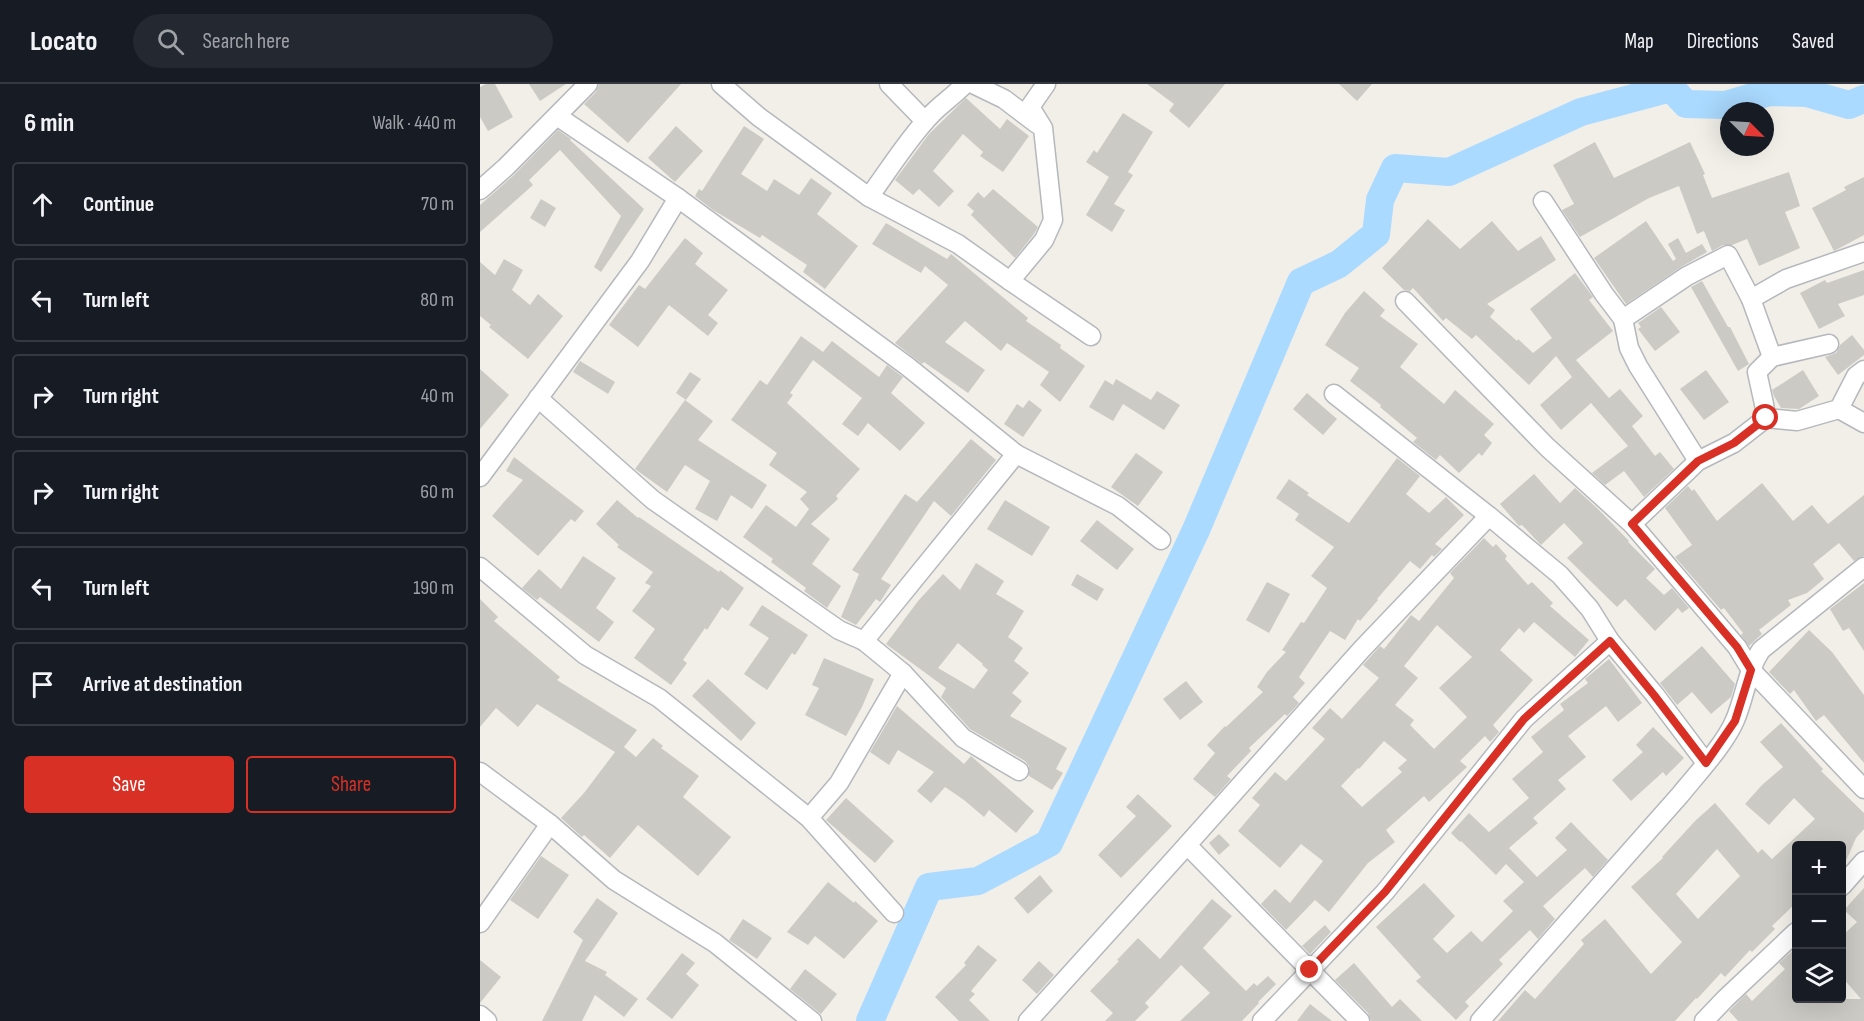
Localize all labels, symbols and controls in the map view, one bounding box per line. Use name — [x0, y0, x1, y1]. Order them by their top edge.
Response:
search box — [133, 14, 553, 68]
text: Locato — [30, 25, 97, 58]
icon: search — [154, 25, 187, 58]
text: Search here — [202, 28, 290, 55]
text: Map — [1624, 29, 1654, 54]
text: Directions — [1687, 29, 1759, 54]
text: Saved — [1792, 29, 1834, 54]
north arrow — [1720, 102, 1774, 156]
text: 6 min — [24, 108, 74, 139]
text: Walk · 440 m — [372, 111, 456, 135]
icon: ahead — [26, 188, 59, 221]
text: Continue — [83, 191, 154, 218]
text: 70 m — [421, 192, 454, 216]
icon: left — [26, 284, 59, 317]
text: Turn left — [83, 287, 149, 314]
text: 80 m — [420, 288, 454, 312]
icon: right — [26, 380, 59, 413]
text: Turn right — [83, 383, 159, 410]
text: 40 m — [421, 384, 454, 408]
route start — [1752, 404, 1778, 430]
icon: right — [26, 476, 59, 509]
text: Turn right — [83, 479, 159, 506]
text: 60 m — [420, 480, 454, 504]
icon: left — [26, 572, 59, 605]
text: Turn left — [83, 575, 149, 602]
text: 190 m — [413, 576, 454, 600]
icon: arrive — [26, 668, 59, 701]
text: Arrive at destination — [83, 671, 242, 698]
button: Save — [24, 756, 234, 813]
button: Share — [246, 756, 456, 813]
map controls — [1792, 841, 1846, 1003]
button: + — [1792, 841, 1846, 895]
button: − — [1792, 895, 1846, 949]
button: layers — [1792, 949, 1846, 1003]
route end — [1296, 956, 1322, 982]

